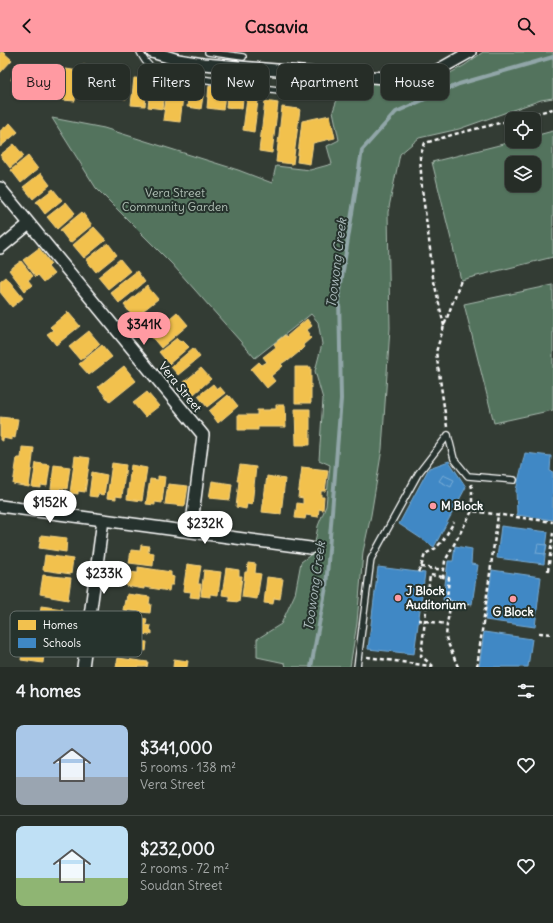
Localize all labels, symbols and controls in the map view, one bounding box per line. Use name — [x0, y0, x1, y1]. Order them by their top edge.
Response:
icon: back — [16, 15, 38, 37]
text: Casavia — [245, 15, 308, 38]
icon: search — [515, 15, 537, 37]
chip: Buy — [12, 64, 65, 100]
chip: Rent — [73, 64, 130, 100]
chip: Filters — [138, 64, 204, 100]
chip: New — [212, 64, 269, 100]
chip: Apartment — [277, 64, 373, 100]
chip: House — [381, 64, 449, 100]
map controls — [505, 112, 541, 192]
button: locate — [505, 112, 541, 148]
button: layers — [505, 156, 541, 192]
park label: Vera Street Community Garden — [122, 185, 228, 214]
water label: Toowong Creek — [323, 216, 351, 309]
pin: $341K — [116, 312, 172, 346]
text: $341K — [126, 316, 162, 333]
street label: Vera Street — [156, 359, 205, 415]
pin: $152K — [22, 490, 78, 524]
text: $152K — [33, 494, 67, 511]
place label: M Block — [441, 498, 483, 513]
marker: M Block — [428, 501, 438, 511]
pin: $232K — [177, 511, 233, 545]
text: $232K — [187, 515, 223, 532]
water label: Toowong Creek — [300, 539, 329, 632]
pin: $233K — [76, 561, 132, 595]
text: $233K — [85, 565, 123, 582]
place label: J Block Auditorium — [406, 583, 467, 612]
marker: J Block Auditorium — [393, 593, 403, 603]
marker: G Block — [508, 594, 518, 604]
place label: G Block — [492, 604, 534, 619]
legend — [10, 611, 142, 657]
text: Homes — [43, 618, 78, 632]
text: Schools — [43, 636, 81, 650]
text: 4 homes — [16, 680, 81, 702]
icon: filters — [515, 680, 537, 702]
text: $341,000 — [140, 737, 213, 759]
icon: home — [48, 741, 96, 789]
icon: heart — [515, 754, 537, 776]
text: 5 rooms · 138 m² — [140, 759, 236, 776]
text: Vera Street — [140, 776, 205, 793]
text: $232,000 — [140, 838, 215, 860]
icon: home — [48, 842, 96, 890]
icon: heart — [515, 855, 537, 877]
text: 2 rooms · 72 m² — [140, 860, 229, 877]
text: Soudan Street — [140, 877, 222, 894]

